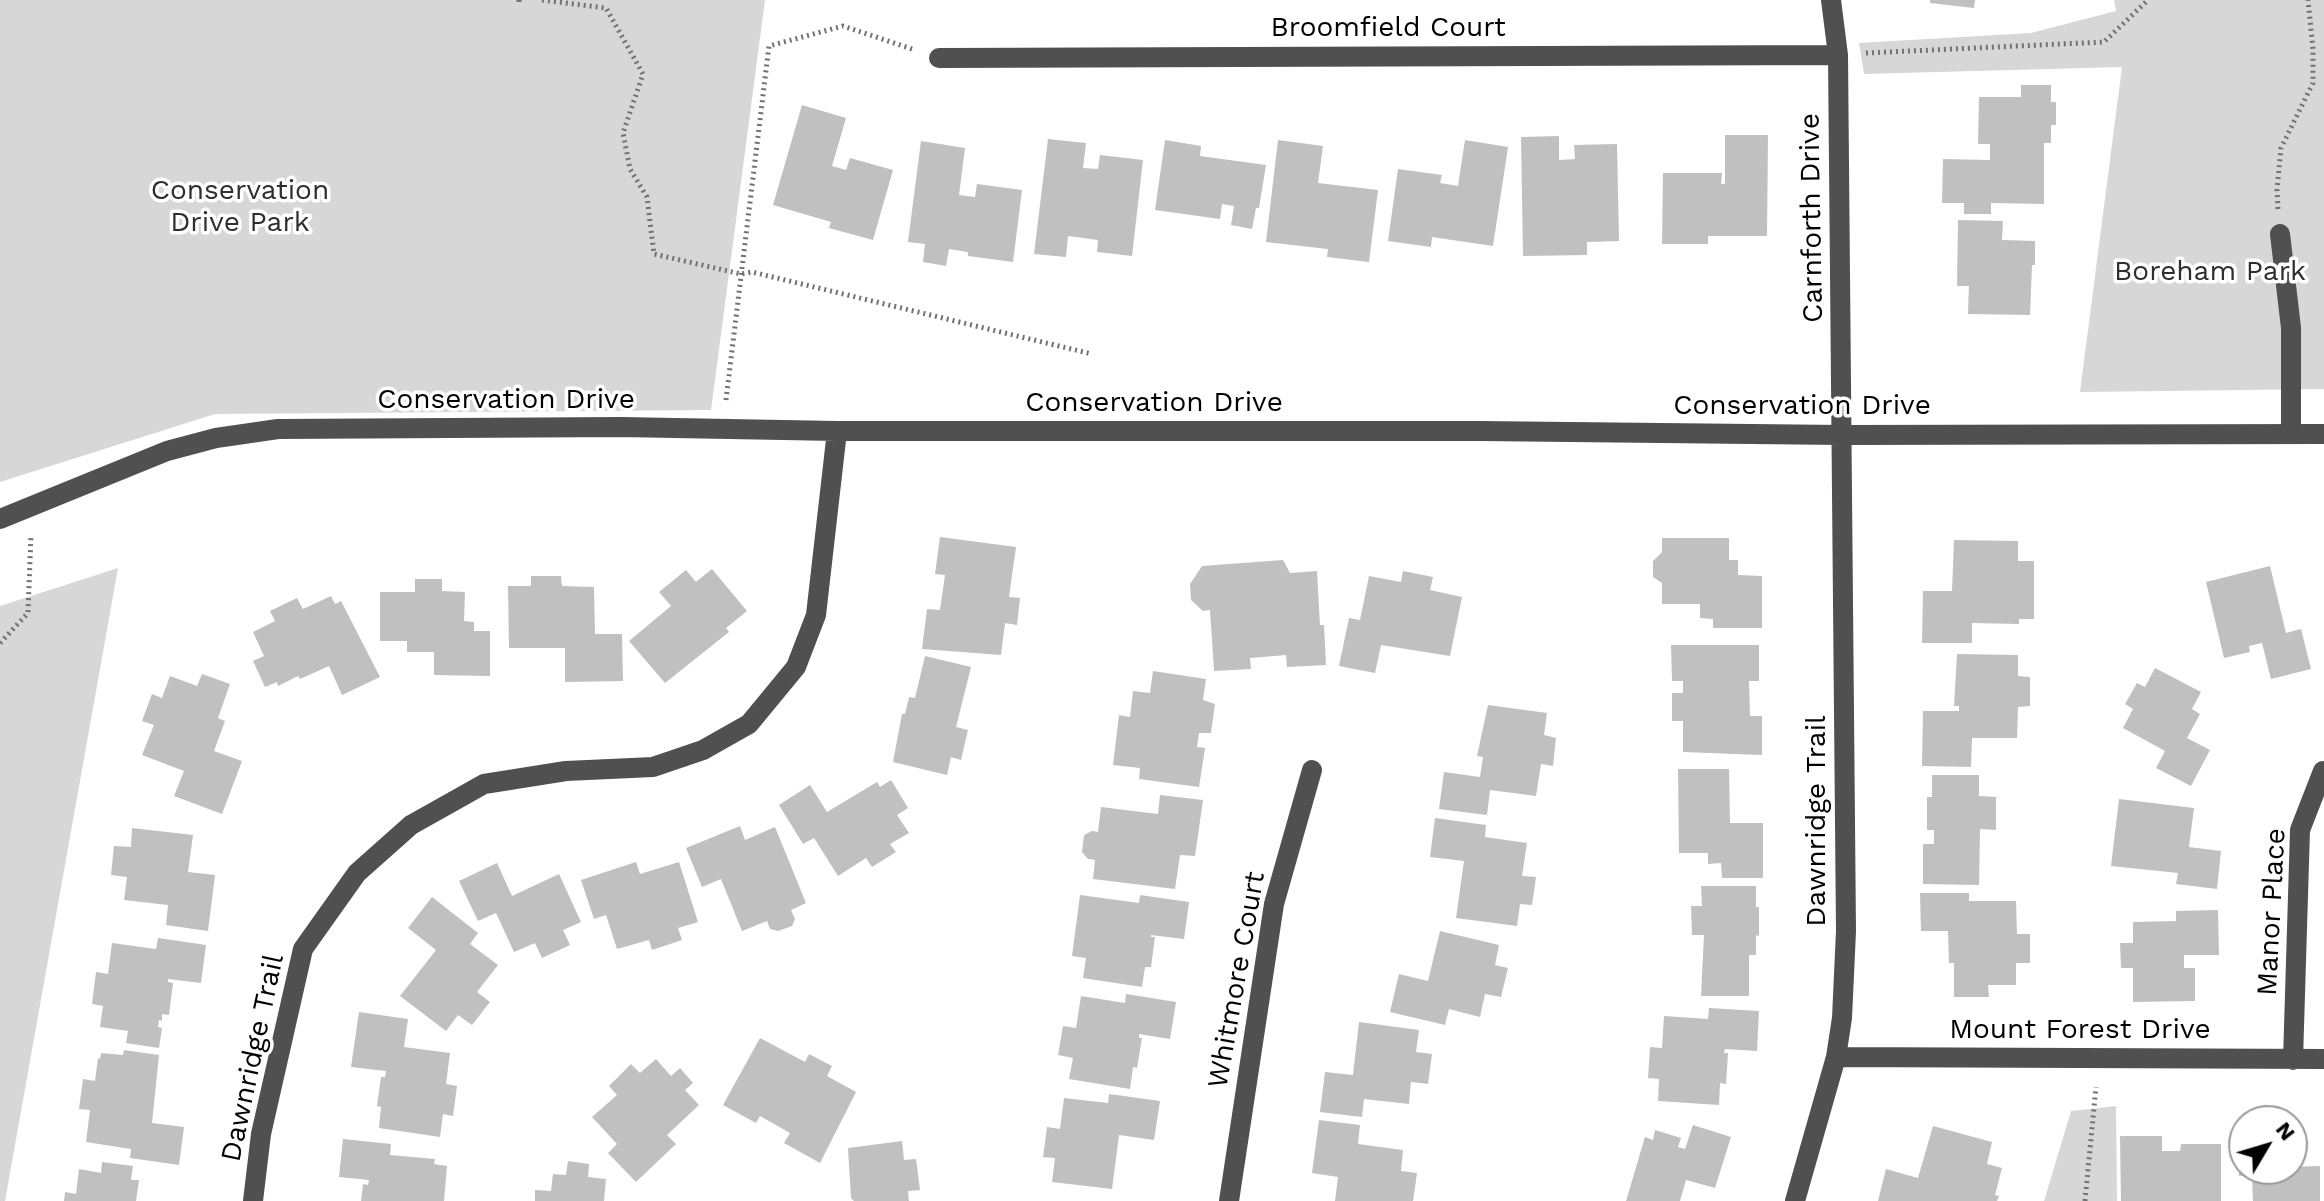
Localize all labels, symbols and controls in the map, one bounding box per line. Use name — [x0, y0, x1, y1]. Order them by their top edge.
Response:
street label: Broomfield Court — [1270, 11, 1506, 45]
street label: Carnforth Drive — [1793, 113, 1831, 323]
park label: Conservation Drive Park — [151, 174, 329, 240]
park label: Boreham Park — [2114, 255, 2306, 289]
street label: Conservation Drive — [377, 383, 635, 417]
street label: Conservation Drive — [1025, 386, 1283, 420]
street label: Conservation Drive — [1673, 389, 1931, 423]
street label: Dawnridge Trail — [1800, 715, 1834, 927]
street label: Manor Place — [2251, 827, 2293, 997]
street label: Whitmore Court — [1201, 869, 1273, 1091]
street label: Dawnridge Trail — [215, 951, 291, 1165]
street label: Mount Forest Drive — [1949, 1013, 2211, 1047]
north arrow — [2228, 1105, 2308, 1185]
text: N — [2271, 1117, 2301, 1145]

